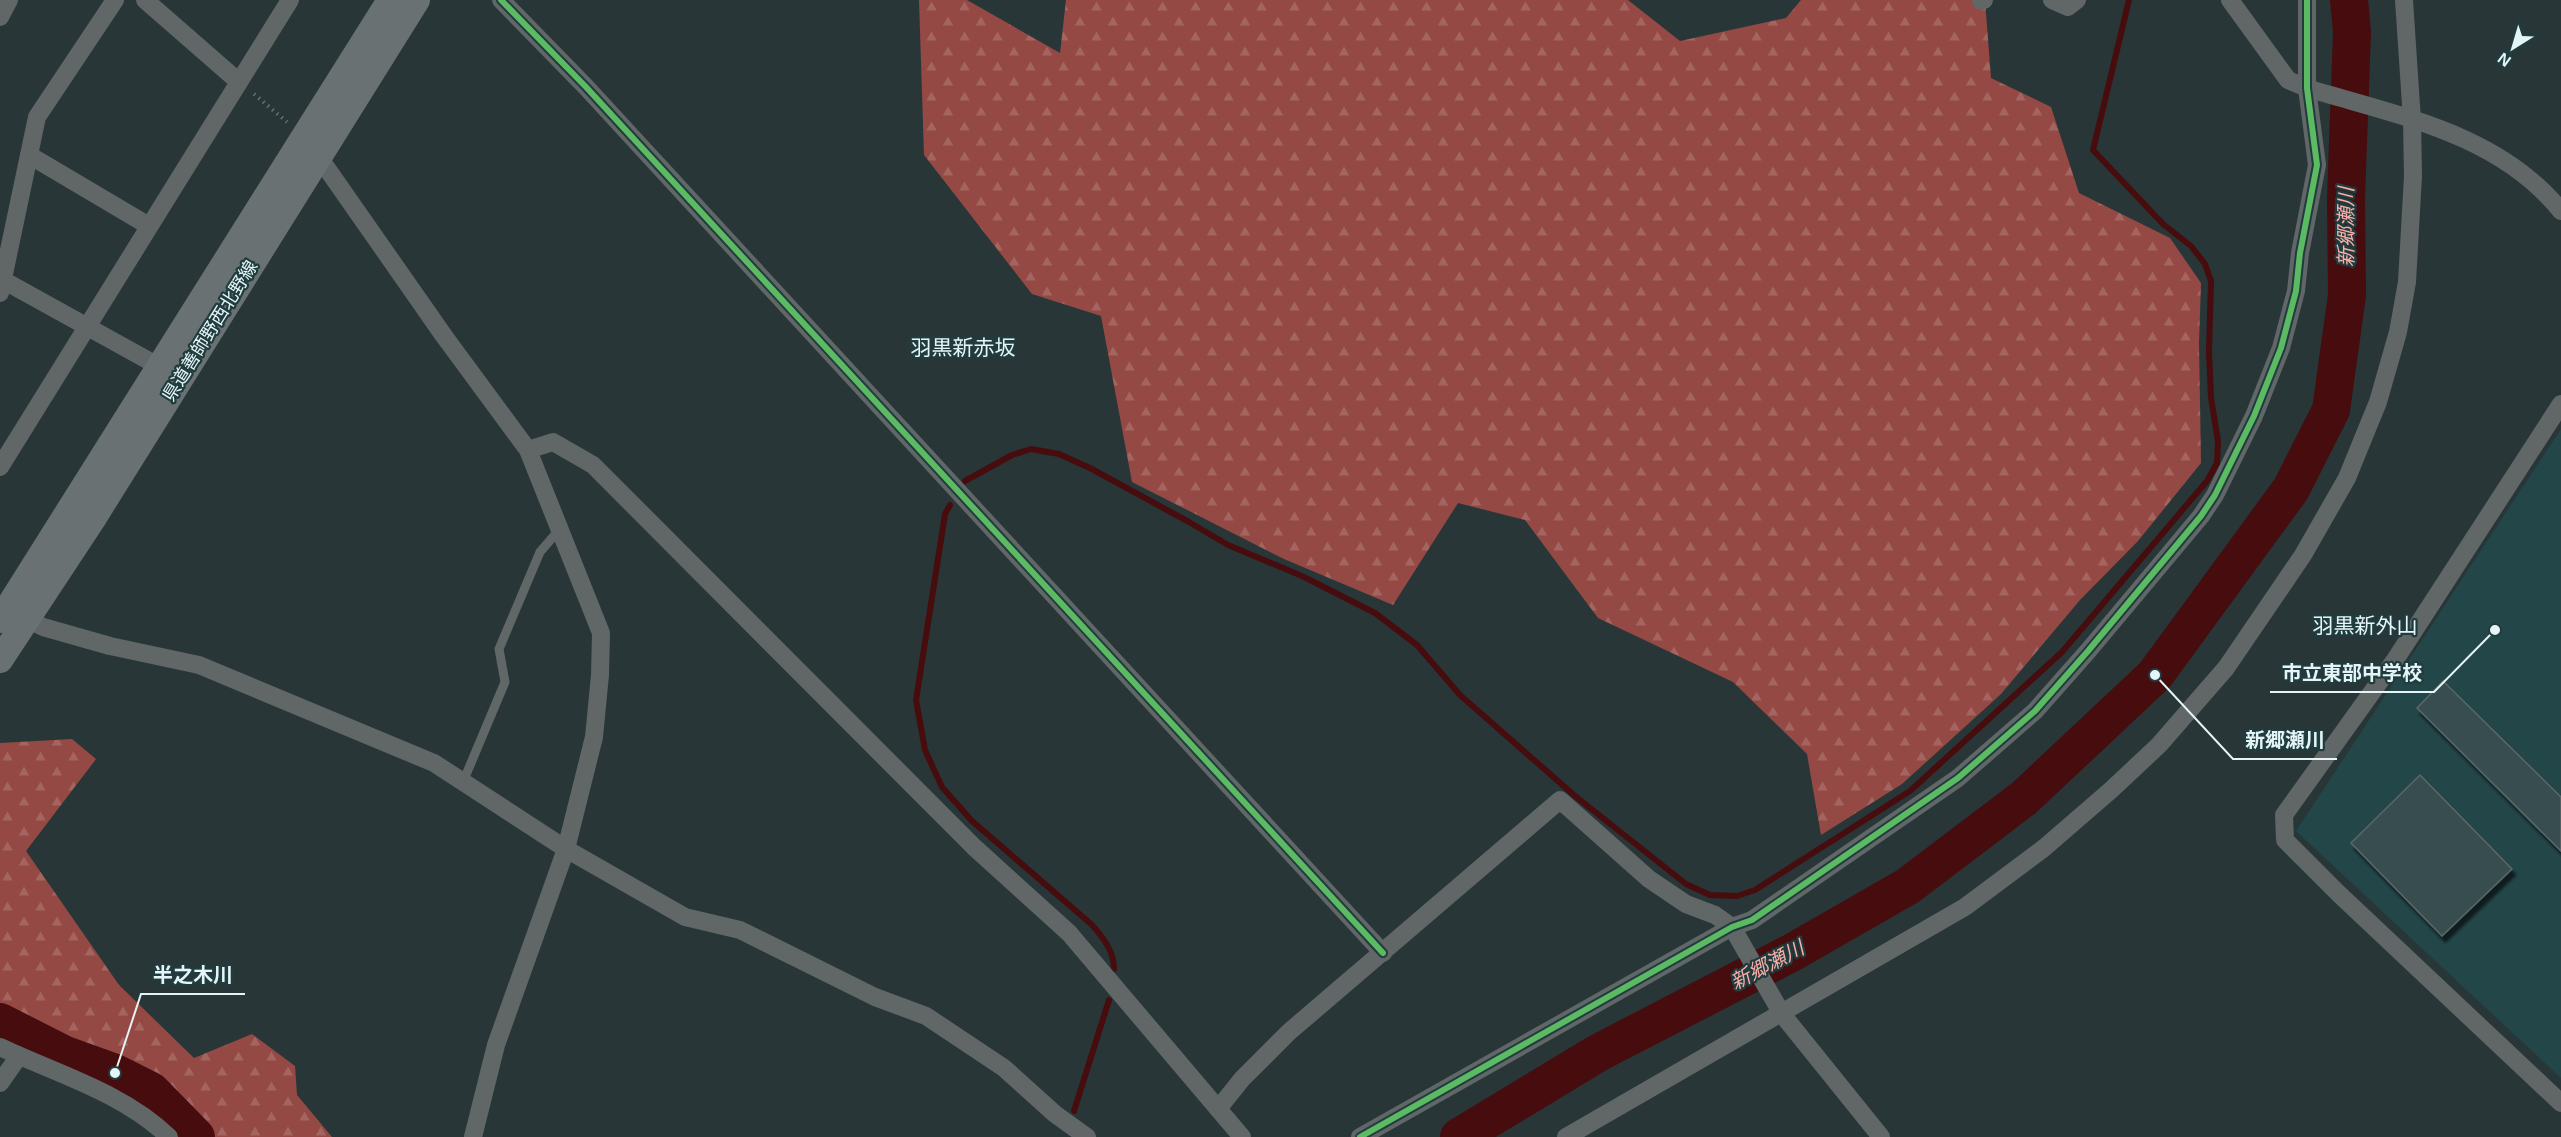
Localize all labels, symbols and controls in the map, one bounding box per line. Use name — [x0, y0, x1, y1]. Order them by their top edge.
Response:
north arrow — [2483, 18, 2543, 78]
text: N — [2495, 49, 2514, 70]
water label: 新郷瀬川 — [2335, 185, 2357, 267]
street label: 県道善師野西北野線 — [159, 257, 261, 405]
district label: 羽黒新赤坂 — [911, 336, 1016, 359]
district label: 羽黒新外山 — [2313, 614, 2418, 637]
callout: 市立東部中学校 — [2270, 654, 2434, 692]
text: 市立東部中学校 — [2282, 662, 2422, 684]
callout: 新郷瀬川 — [2233, 721, 2337, 759]
text: 新郷瀬川 — [2245, 729, 2325, 751]
water label: 新郷瀬川 — [1727, 936, 1809, 993]
callout: 半之木川 — [141, 956, 245, 994]
text: 半之木川 — [153, 964, 233, 986]

